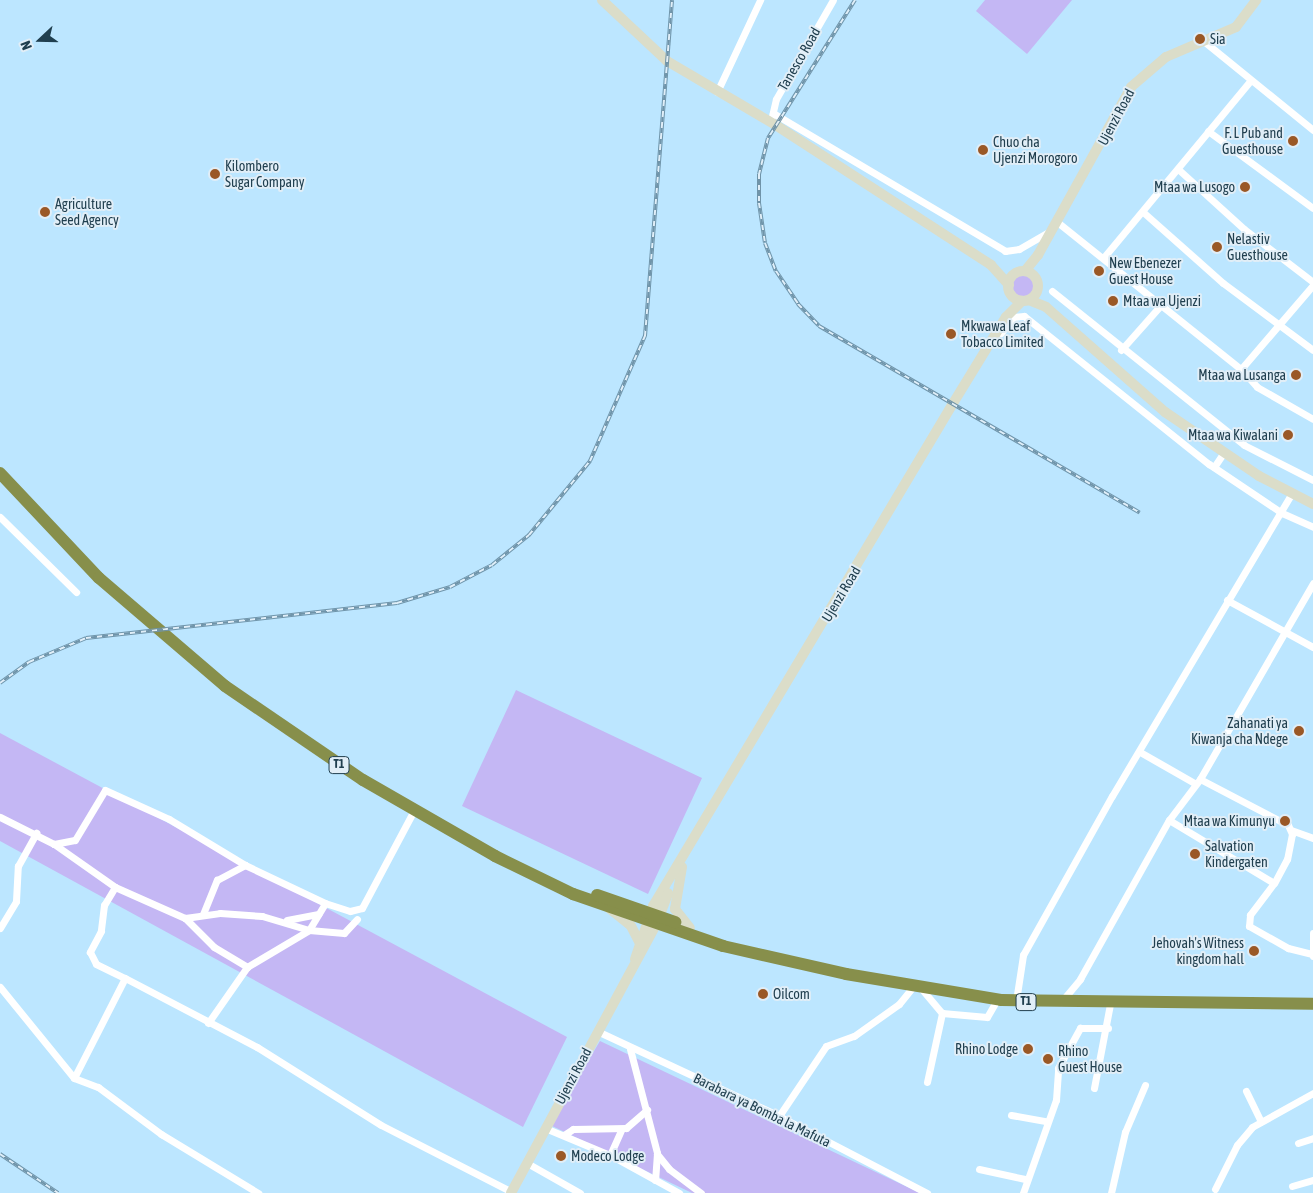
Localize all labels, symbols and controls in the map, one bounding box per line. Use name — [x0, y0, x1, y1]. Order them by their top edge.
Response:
north arrow — [15, 15, 65, 65]
street label: Tanesco Road — [774, 24, 824, 94]
place label: Sia — [1210, 31, 1226, 47]
marker: Sia — [1194, 33, 1206, 45]
text: N — [17, 39, 35, 52]
street label: Ujenzi Road — [1094, 86, 1138, 148]
place label: F. L Pub and Guesthouse — [1222, 125, 1283, 158]
place label: Chuo cha Ujenzi Morogoro — [993, 134, 1078, 166]
marker: F. L Pub and Guesthouse — [1287, 135, 1299, 147]
marker: Chuo cha Ujenzi Morogoro — [977, 144, 989, 156]
place label: Kilombero Sugar Company — [225, 158, 305, 190]
marker: Kilombero Sugar Company — [209, 168, 221, 180]
place label: Mtaa wa Lusogo — [1154, 179, 1235, 195]
marker: Mtaa wa Lusogo — [1239, 181, 1251, 193]
place label: Agriculture Seed Agency — [55, 196, 119, 228]
marker: Agriculture Seed Agency — [39, 206, 51, 218]
place label: Nelastiv Guesthouse — [1227, 231, 1288, 264]
marker: Nelastiv Guesthouse — [1211, 241, 1223, 253]
place label: New Ebenezer Guest House — [1109, 255, 1181, 288]
marker: New Ebenezer Guest House — [1093, 265, 1105, 277]
place label: Mtaa wa Ujenzi — [1123, 293, 1201, 309]
marker: Mtaa wa Ujenzi — [1107, 295, 1119, 307]
place label: Mkwawa Leaf Tobacco Limited — [961, 318, 1044, 351]
marker: Mkwawa Leaf Tobacco Limited — [945, 328, 957, 340]
place label: Mtaa wa Lusanga — [1198, 367, 1286, 383]
marker: Mtaa wa Lusanga — [1290, 369, 1302, 381]
place label: Mtaa wa Kiwalani — [1188, 427, 1278, 443]
marker: Mtaa wa Kiwalani — [1282, 429, 1294, 441]
street label: Ujenzi Road — [818, 563, 864, 625]
place label: Zahanati ya Kiwanja cha Ndege — [1191, 715, 1288, 748]
marker: Zahanati ya Kiwanja cha Ndege — [1292, 724, 1306, 738]
road number: T1 — [328, 756, 350, 774]
place label: Mtaa wa Kimunyu — [1184, 813, 1275, 829]
marker: Mtaa wa Kimunyu — [1279, 815, 1291, 827]
place label: Salvation Kindergaten — [1205, 838, 1268, 870]
marker: Salvation Kindergaten — [1189, 848, 1201, 860]
place label: Jehovah's Witness kingdom hall — [1152, 935, 1244, 968]
marker: Jehovah's Witness kingdom hall — [1248, 945, 1260, 957]
place label: Oilcom — [773, 986, 810, 1002]
marker: Oilcom — [757, 988, 769, 1000]
road number: T1 — [1015, 992, 1037, 1012]
place label: Rhino Lodge — [955, 1041, 1018, 1057]
marker: Rhino Lodge — [1022, 1043, 1034, 1055]
place label: Rhino Guest House — [1058, 1043, 1122, 1076]
street label: Ujenzi Road — [551, 1045, 595, 1107]
marker: Rhino Guest House — [1042, 1053, 1054, 1065]
street label: Barabara ya Bomba la Mafuta — [691, 1069, 833, 1151]
place label: Modeco Lodge — [571, 1148, 644, 1164]
marker: Modeco Lodge — [555, 1150, 567, 1162]

